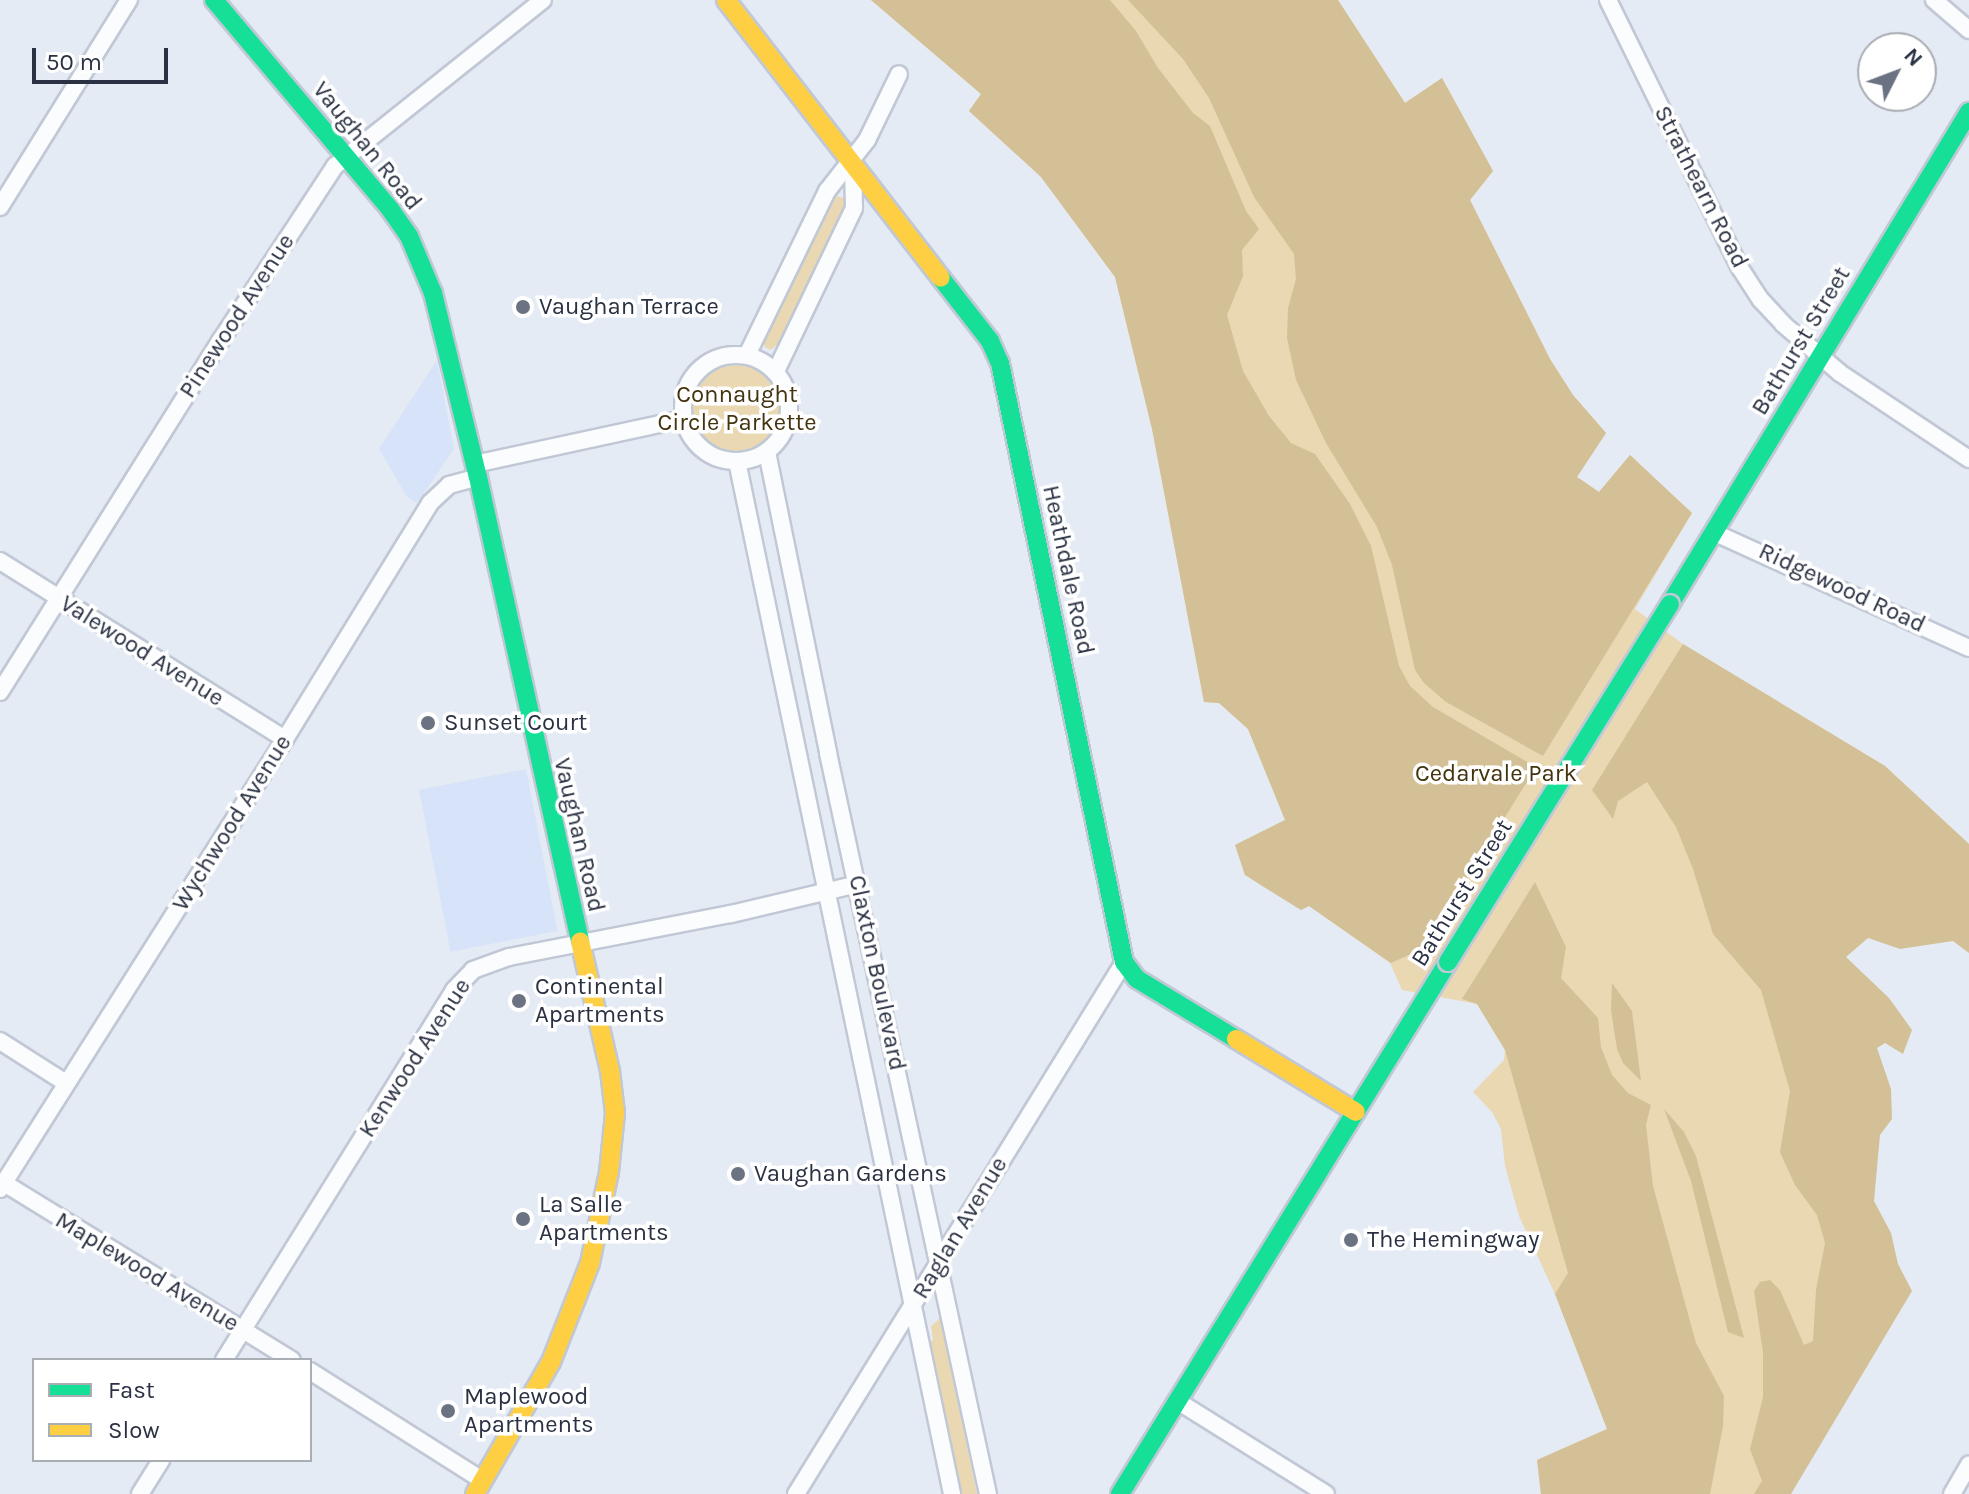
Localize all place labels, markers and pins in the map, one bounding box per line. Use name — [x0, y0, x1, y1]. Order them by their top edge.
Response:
place label: Vaughan Terrace — [539, 293, 719, 321]
marker: Vaughan Terrace — [514, 298, 532, 316]
place label: Sunset Court — [444, 709, 587, 737]
marker: Sunset Court — [419, 714, 437, 732]
place label: Continental Apartments — [535, 973, 665, 1029]
marker: Continental Apartments — [510, 992, 528, 1010]
place label: Vaughan Gardens — [754, 1160, 947, 1188]
marker: Vaughan Gardens — [729, 1165, 747, 1183]
place label: La Salle Apartments — [539, 1191, 669, 1247]
marker: La Salle Apartments — [514, 1210, 532, 1228]
place label: The Hemingway — [1367, 1226, 1539, 1254]
marker: The Hemingway — [1342, 1231, 1360, 1249]
place label: Maplewood Apartments — [464, 1383, 594, 1439]
marker: Maplewood Apartments — [439, 1402, 457, 1420]

